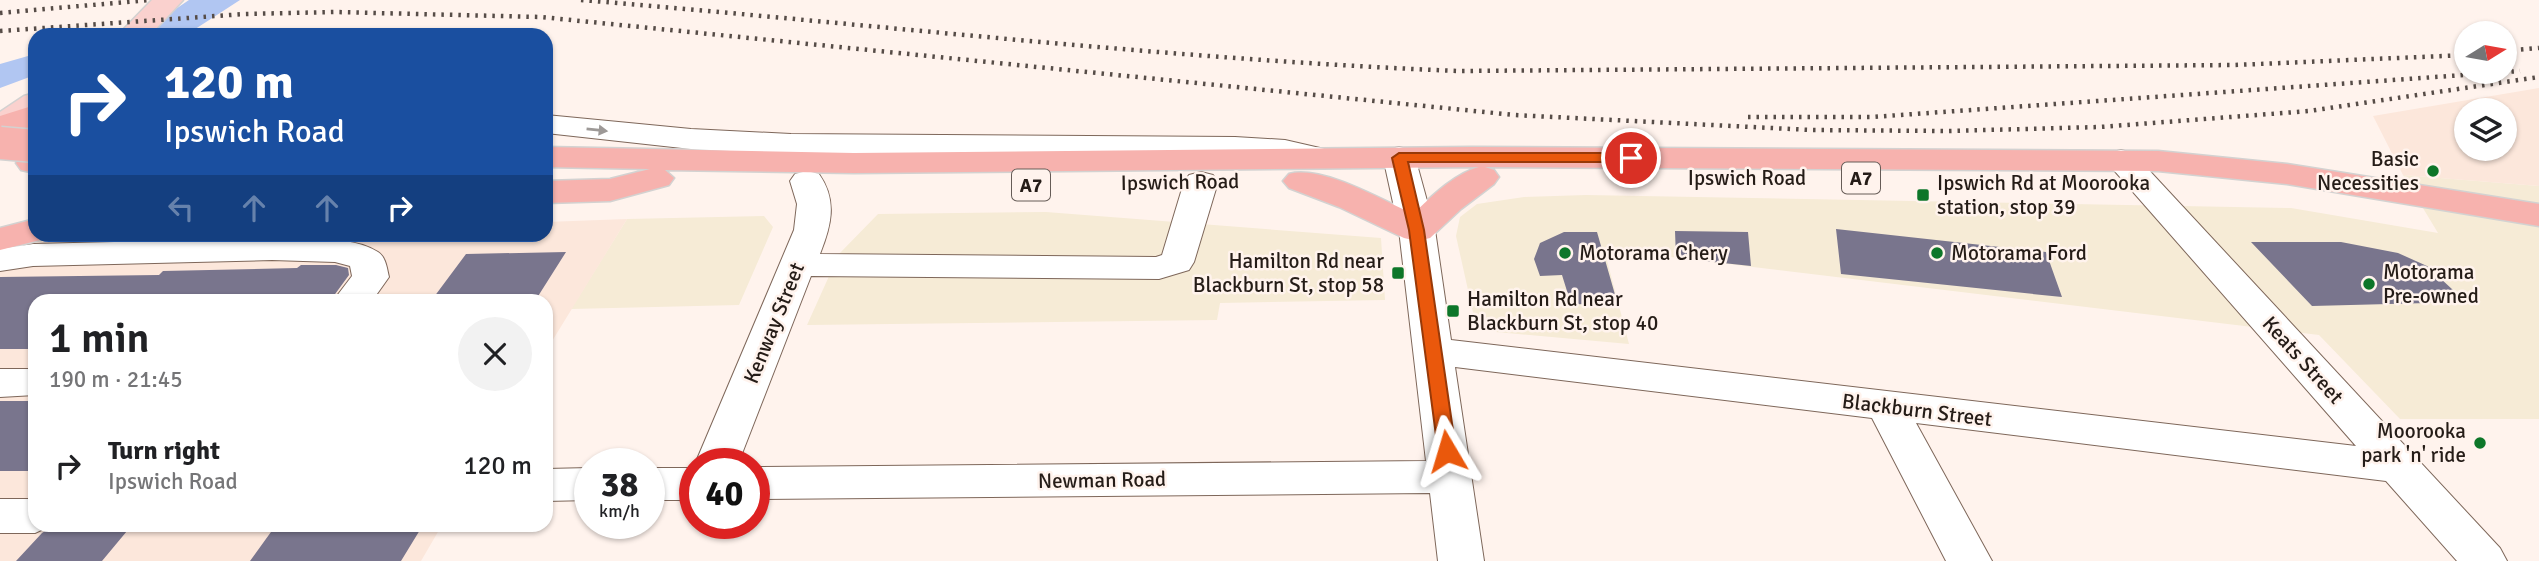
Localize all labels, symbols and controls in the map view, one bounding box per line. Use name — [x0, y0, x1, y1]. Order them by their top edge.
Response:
north arrow — [2454, 21, 2516, 84]
map controls — [2454, 21, 2517, 161]
text: 120 m — [164, 52, 294, 112]
icon: right — [49, 56, 140, 147]
button: layers — [2454, 98, 2517, 161]
text: Ipswich Road — [164, 112, 345, 151]
one-way arrow — [586, 124, 608, 135]
pin — [1601, 128, 1661, 188]
icon: arrive — [1612, 139, 1650, 177]
place label: Basic Necessities — [2317, 146, 2419, 196]
road number: A7 — [1842, 162, 1880, 194]
marker: Basic Necessities — [2425, 163, 2441, 179]
street label: Ipswich Road — [1688, 165, 1806, 191]
street label: Ipswich Road — [1121, 168, 1239, 196]
road number: A7 — [1012, 169, 1050, 200]
place label: Ipswich Rd at Moorooka station, stop 39 — [1937, 170, 2150, 220]
marker: Ipswich Rd at Moorooka station, stop 39 — [1915, 187, 1931, 203]
icon: left — [162, 189, 200, 227]
icon: ahead — [235, 189, 273, 227]
icon: ahead — [308, 189, 346, 227]
icon: right — [381, 189, 419, 227]
place label: Motorama Chery — [1579, 240, 1728, 266]
place label: Motorama Ford — [1951, 240, 2087, 266]
marker: Motorama Chery — [1557, 245, 1573, 261]
marker: Motorama Ford — [1929, 245, 1945, 261]
place label: Hamilton Rd near Blackburn St, stop 58 — [1193, 248, 1384, 298]
street label: Kenway Street — [738, 259, 810, 387]
place label: Motorama Pre-owned — [2383, 259, 2479, 309]
marker: Hamilton Rd near Blackburn St, stop 58 — [1390, 265, 1406, 281]
marker: Motorama Pre-owned — [2361, 276, 2377, 292]
place label: Hamilton Rd near Blackburn St, stop 40 — [1467, 286, 1658, 336]
marker: Hamilton Rd near Blackburn St, stop 40 — [1445, 303, 1461, 319]
street label: Keats Street — [2257, 311, 2349, 409]
text: 1 min — [49, 313, 150, 364]
button: close — [458, 317, 532, 391]
text: 190 m · 21:45 — [49, 365, 183, 394]
street label: Blackburn Street — [1840, 388, 1994, 432]
position arrow — [1410, 414, 1484, 488]
place label: Moorooka park 'n' ride — [2361, 418, 2466, 468]
text: Turn right — [108, 435, 220, 467]
marker: Moorooka park 'n' ride — [2472, 435, 2488, 451]
icon: right — [49, 447, 87, 485]
speed limit sign: 40 — [679, 448, 770, 539]
text: 120 m — [463, 450, 532, 482]
text: 38 — [601, 463, 638, 506]
street label: Newman Road — [1038, 466, 1166, 494]
text: Ipswich Road — [108, 467, 238, 496]
text: km/h — [599, 500, 640, 522]

